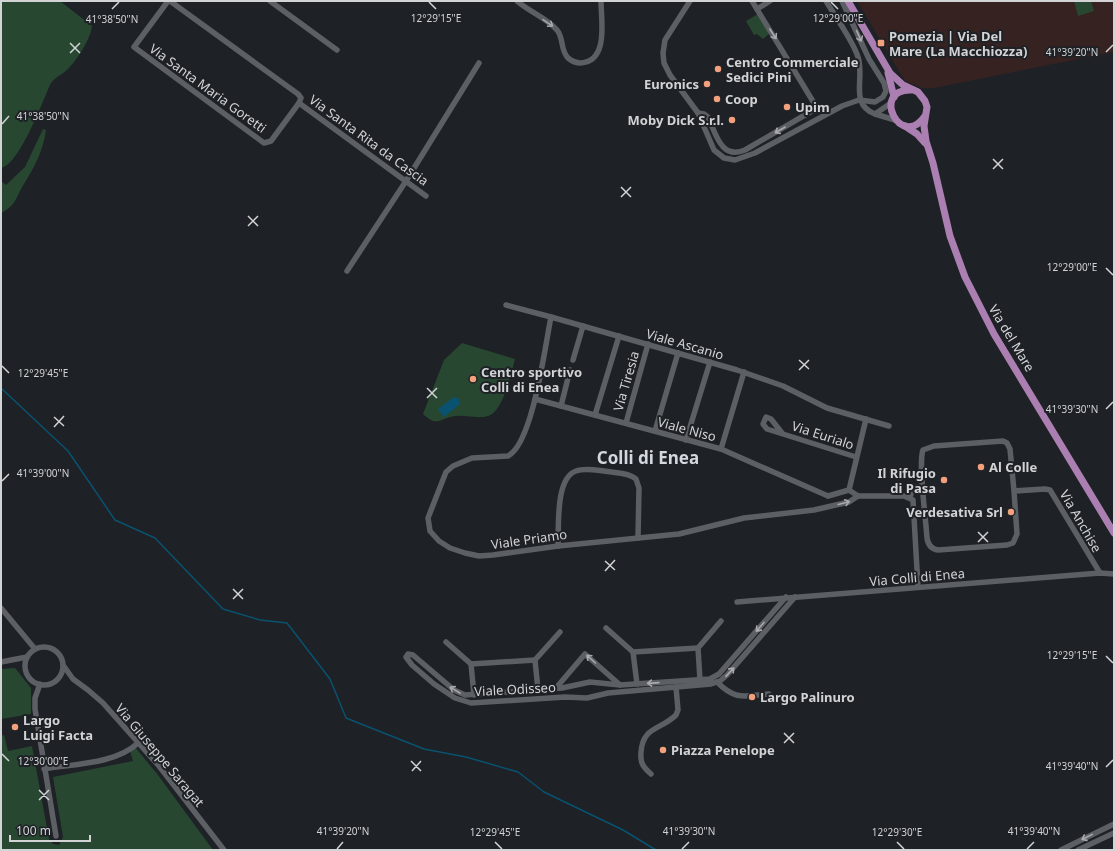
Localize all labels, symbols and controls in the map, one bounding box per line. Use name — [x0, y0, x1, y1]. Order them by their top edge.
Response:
text: 12°29'15"E — [411, 11, 461, 25]
text: 12°29'00"E — [813, 11, 863, 25]
text: 41°38'50"N — [86, 12, 138, 26]
one-way arrow — [543, 19, 554, 27]
place label: Pomezia | Via Del Mare (La Macchiozza) — [889, 27, 1027, 60]
one-way arrow — [769, 28, 777, 39]
one-way arrow — [856, 30, 863, 42]
marker: Pomezia | Via Del Mare (La Macchiozza) — [876, 38, 886, 48]
street label: Via Santa Maria Goretti — [146, 39, 270, 137]
text: 41°39'20"N — [1046, 45, 1098, 59]
place label: Centro Commerciale Sedici Pini — [726, 53, 859, 86]
marker: Centro Commerciale Sedici Pini — [713, 64, 723, 74]
place label: Euronics — [644, 75, 699, 93]
marker: Euronics — [702, 79, 712, 89]
street label: Via Santa Rita da Cascia — [306, 90, 432, 190]
place label: Coop — [725, 90, 758, 108]
marker: Coop — [712, 94, 722, 104]
place label: Upim — [795, 98, 830, 116]
marker: Upim — [782, 102, 792, 112]
text: 41°38'50"N — [17, 109, 69, 123]
place label: Moby Dick S.r.l. — [628, 111, 724, 129]
marker: Moby Dick S.r.l. — [727, 115, 737, 125]
one-way arrow — [774, 127, 786, 135]
text: 12°29'00"E — [1047, 260, 1097, 274]
street label: Via del Mare — [985, 301, 1039, 375]
street label: Viale Ascanio — [644, 324, 726, 364]
street label: Via Tiresia — [609, 349, 643, 413]
place label: Centro sportivo Colli di Enea — [481, 363, 582, 396]
text: 12°29'45"E — [18, 366, 68, 380]
marker: Centro sportivo Colli di Enea — [468, 374, 478, 384]
text: 41°39'30"N — [1046, 402, 1098, 416]
street label: Viale Niso — [656, 413, 718, 445]
street label: Via Eurialo — [790, 417, 856, 454]
district label: Colli di Enea — [597, 446, 699, 469]
place label: Al Colle — [989, 458, 1037, 476]
marker: Al Colle — [976, 462, 986, 472]
place label: Il Rifugio di Pasa — [878, 464, 936, 497]
text: 41°39'00"N — [17, 466, 69, 480]
marker: Il Rifugio di Pasa — [939, 475, 949, 485]
street label: Via Anchise — [1056, 486, 1106, 556]
one-way arrow — [837, 498, 850, 506]
place label: Verdesativa Srl — [906, 503, 1003, 521]
marker: Verdesativa Srl — [1006, 507, 1016, 517]
street label: Viale Priamo — [490, 525, 568, 553]
street label: Via Colli di Enea — [868, 564, 966, 590]
one-way arrow — [756, 622, 765, 632]
text: 12°29'15"E — [1047, 648, 1097, 662]
one-way arrow — [586, 655, 596, 664]
one-way arrow — [725, 667, 735, 677]
street label: Viale Odisseo — [474, 678, 556, 700]
one-way arrow — [647, 679, 660, 687]
one-way arrow — [450, 686, 461, 695]
place label: Largo Palinuro — [760, 688, 855, 706]
marker: Largo Palinuro — [747, 692, 757, 702]
street label: Via Giuseppe Saragat — [111, 700, 209, 811]
place label: Largo Luigi Facta — [23, 711, 93, 744]
marker: Largo Luigi Facta — [10, 722, 20, 732]
place label: Piazza Penelope — [671, 741, 775, 759]
marker: Piazza Penelope — [658, 745, 668, 755]
text: 12°30'00"E — [18, 754, 68, 768]
text: 41°39'40"N — [1046, 759, 1098, 773]
scale bar — [10, 817, 90, 843]
text: 100 m — [16, 822, 51, 839]
text: 41°39'20"N — [317, 824, 369, 838]
text: 41°39'30"N — [663, 824, 715, 838]
text: 41°39'40"N — [1008, 824, 1060, 838]
text: 12°29'45"E — [470, 825, 520, 839]
text: 12°29'30"E — [872, 825, 922, 839]
one-way arrow — [1081, 834, 1093, 841]

